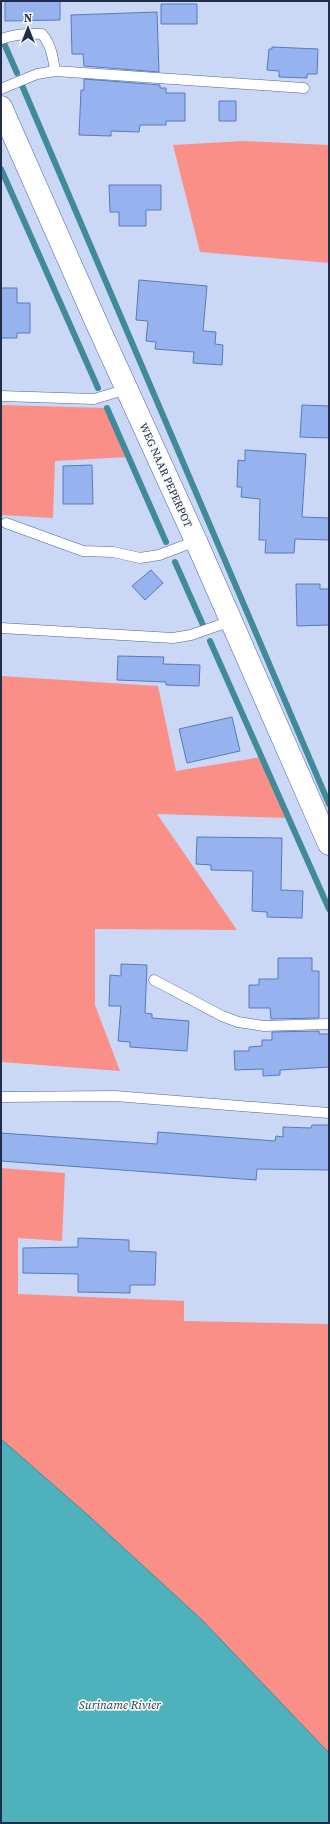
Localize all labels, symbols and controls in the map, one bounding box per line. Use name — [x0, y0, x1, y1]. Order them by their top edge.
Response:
north arrow — [8, 8, 48, 48]
text: N — [24, 11, 32, 26]
street label: WEG NAAR PEPERPOT — [136, 420, 196, 530]
water label: Suriname Rivier — [79, 1697, 162, 1713]

